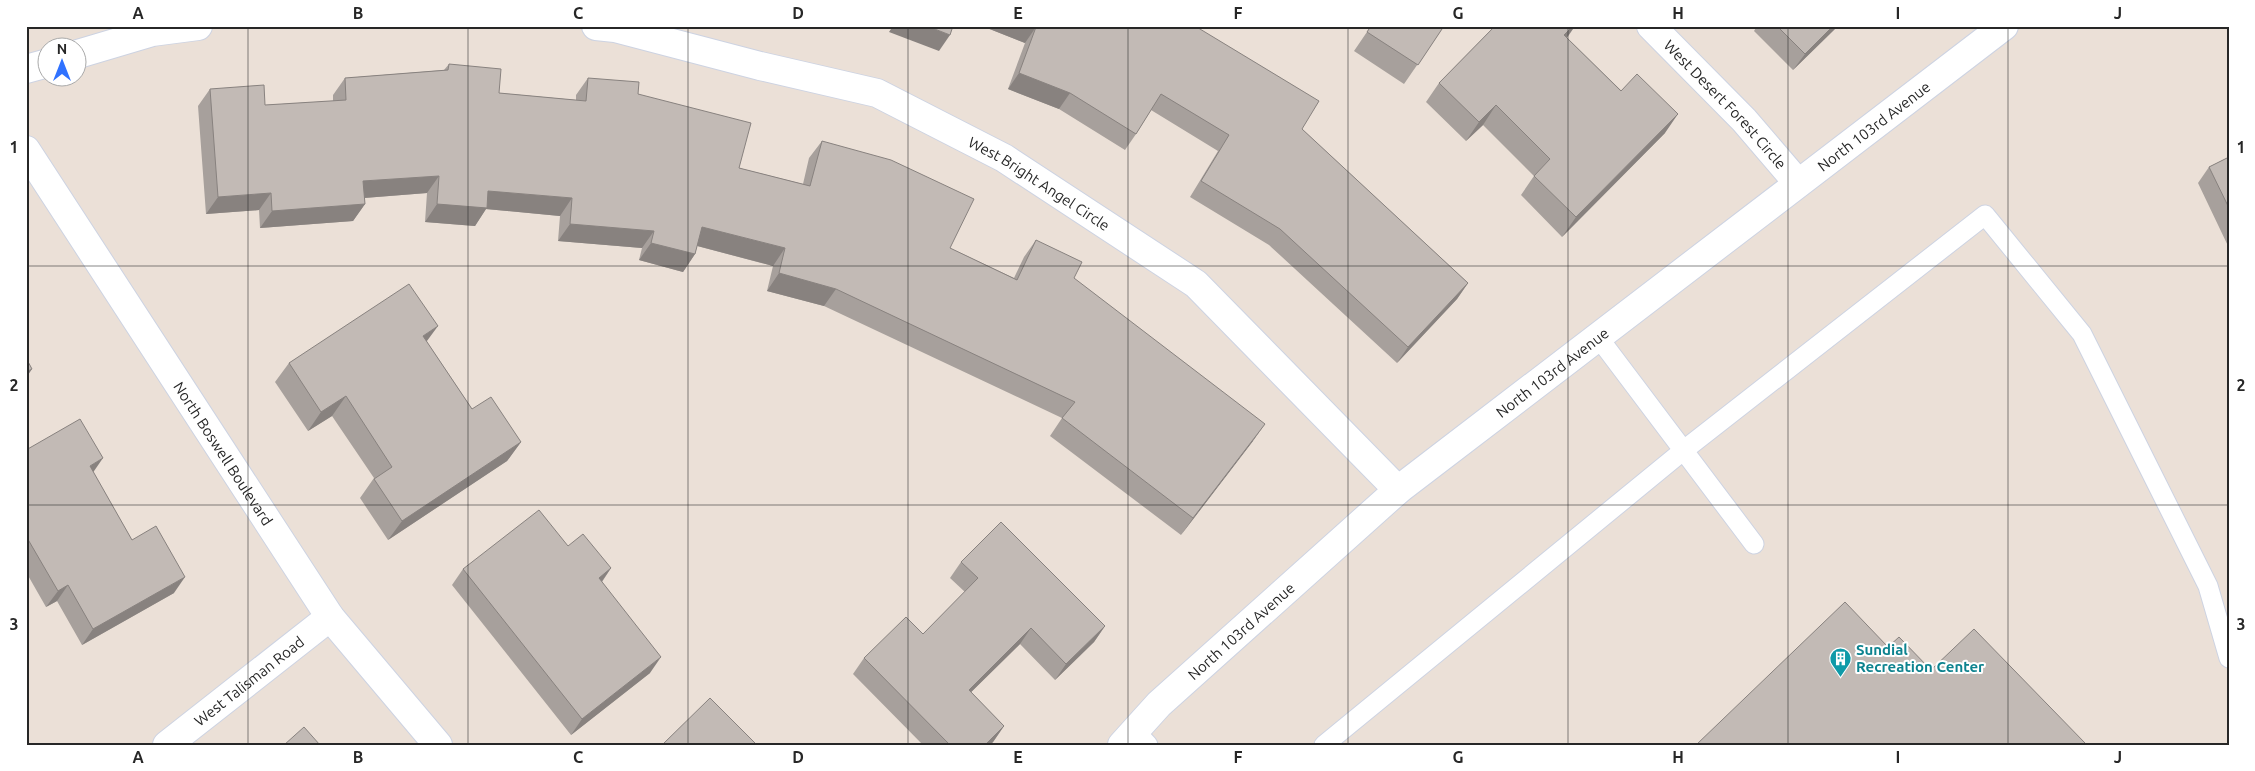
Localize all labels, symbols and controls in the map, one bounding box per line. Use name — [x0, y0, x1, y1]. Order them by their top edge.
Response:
text: A — [132, 4, 144, 22]
text: B — [353, 4, 363, 22]
text: C — [573, 4, 583, 22]
text: D — [792, 4, 804, 22]
text: E — [1013, 4, 1023, 22]
text: F — [1234, 4, 1243, 22]
text: G — [1452, 4, 1464, 22]
text: H — [1672, 4, 1684, 22]
text: I — [1896, 4, 1900, 22]
text: J — [2114, 4, 2122, 22]
street label: West Desert Forest Circle — [1661, 36, 1790, 172]
north arrow — [38, 38, 88, 88]
text: N — [57, 41, 67, 57]
street label: North 103rd Avenue — [1814, 77, 1933, 174]
street label: West Bright Angel Circle — [966, 133, 1113, 234]
text: 1 — [9, 138, 19, 156]
text: 1 — [2236, 138, 2246, 156]
street label: North 103rd Avenue — [1492, 324, 1612, 420]
text: 2 — [9, 376, 19, 394]
text: 2 — [2236, 376, 2246, 394]
street label: North Boswell Boulevard — [171, 378, 276, 528]
street label: North 103rd Avenue — [1184, 579, 1297, 683]
text: 3 — [9, 615, 19, 633]
text: 3 — [2236, 615, 2246, 633]
street label: West Talisman Road — [191, 632, 307, 729]
place label: Sundial Recreation Center — [1856, 641, 1985, 675]
building icon: Sundial Recreation Center — [1828, 646, 1852, 677]
text: A — [132, 748, 144, 766]
text: B — [353, 748, 363, 766]
text: C — [573, 748, 583, 766]
text: D — [792, 748, 804, 766]
text: E — [1013, 748, 1023, 766]
text: F — [1234, 748, 1243, 766]
text: G — [1452, 748, 1464, 766]
text: H — [1672, 748, 1684, 766]
text: I — [1896, 748, 1900, 766]
text: J — [2114, 748, 2122, 766]

